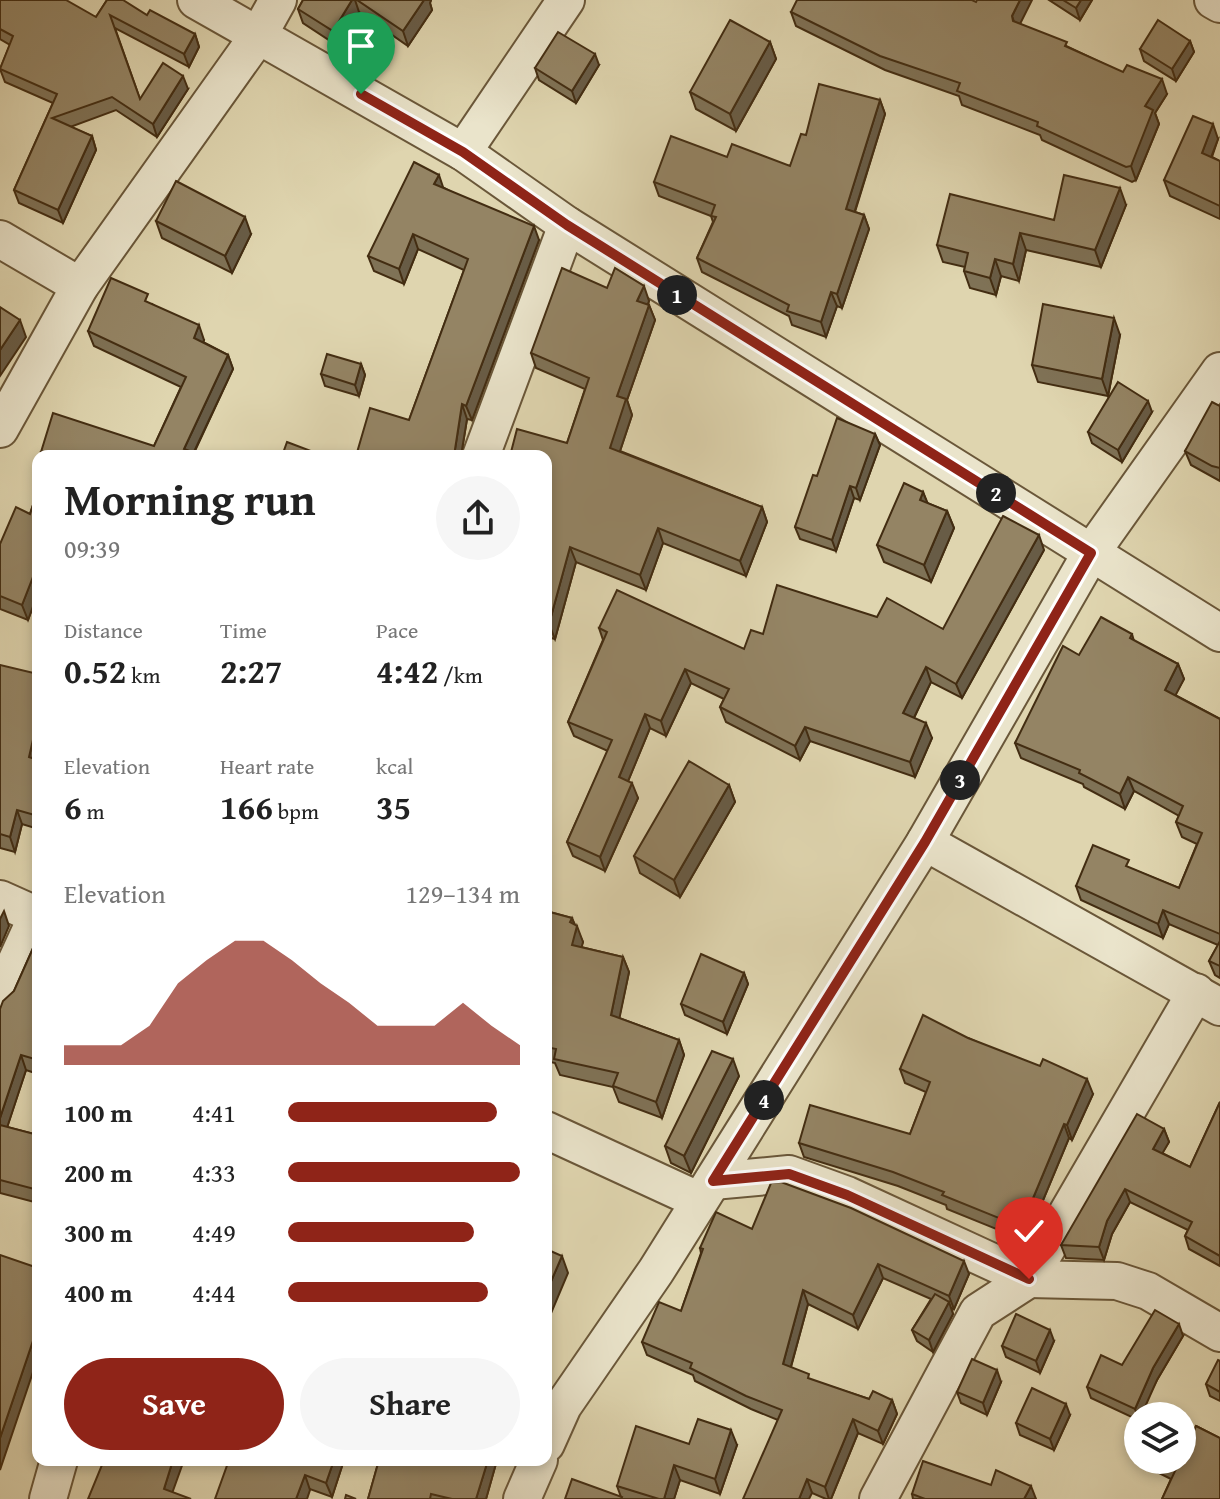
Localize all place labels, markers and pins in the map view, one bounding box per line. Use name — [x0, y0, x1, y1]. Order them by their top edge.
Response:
pin — [327, 12, 395, 94]
pin: 1 — [657, 275, 697, 315]
pin: 2 — [976, 473, 1016, 513]
pin: 3 — [940, 760, 980, 800]
pin: 4 — [744, 1080, 784, 1120]
pin — [995, 1197, 1063, 1279]

